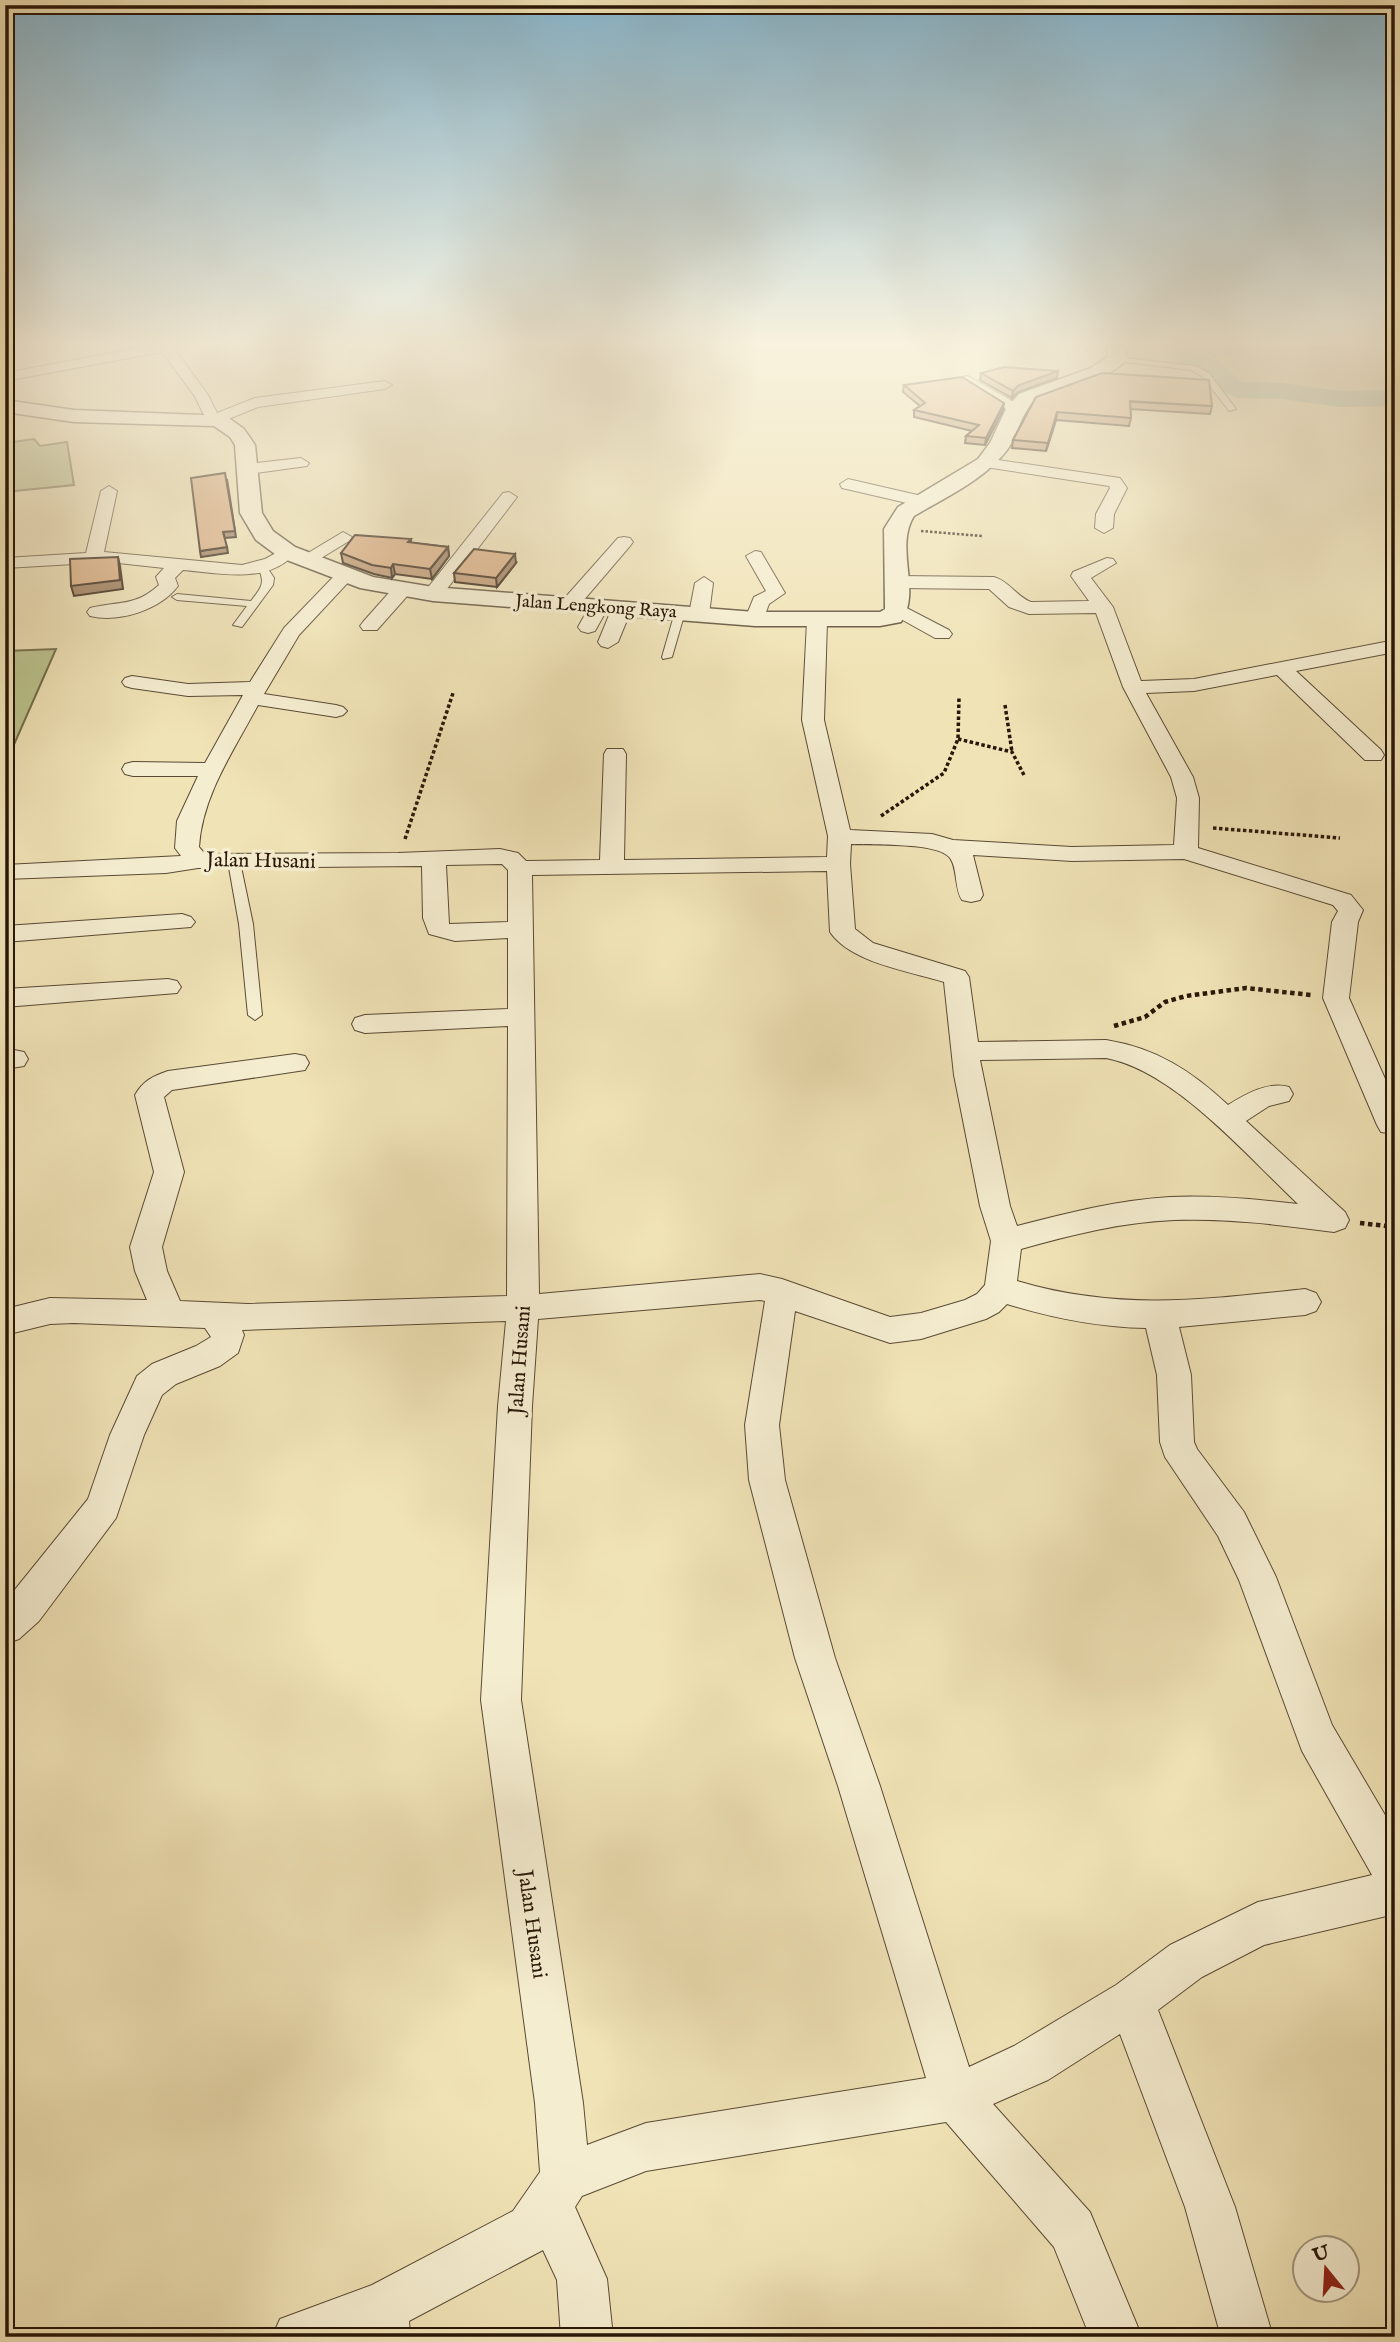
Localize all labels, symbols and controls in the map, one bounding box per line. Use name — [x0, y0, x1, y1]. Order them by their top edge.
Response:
street label: Jalan Lengkong Raya — [513, 590, 677, 625]
street label: Jalan Husani — [204, 847, 316, 876]
street label: Jalan Husani — [503, 1304, 538, 1418]
street label: Jalan Husani — [510, 1866, 553, 1980]
north arrow — [1292, 2234, 1362, 2304]
text: U — [1309, 2241, 1334, 2269]

